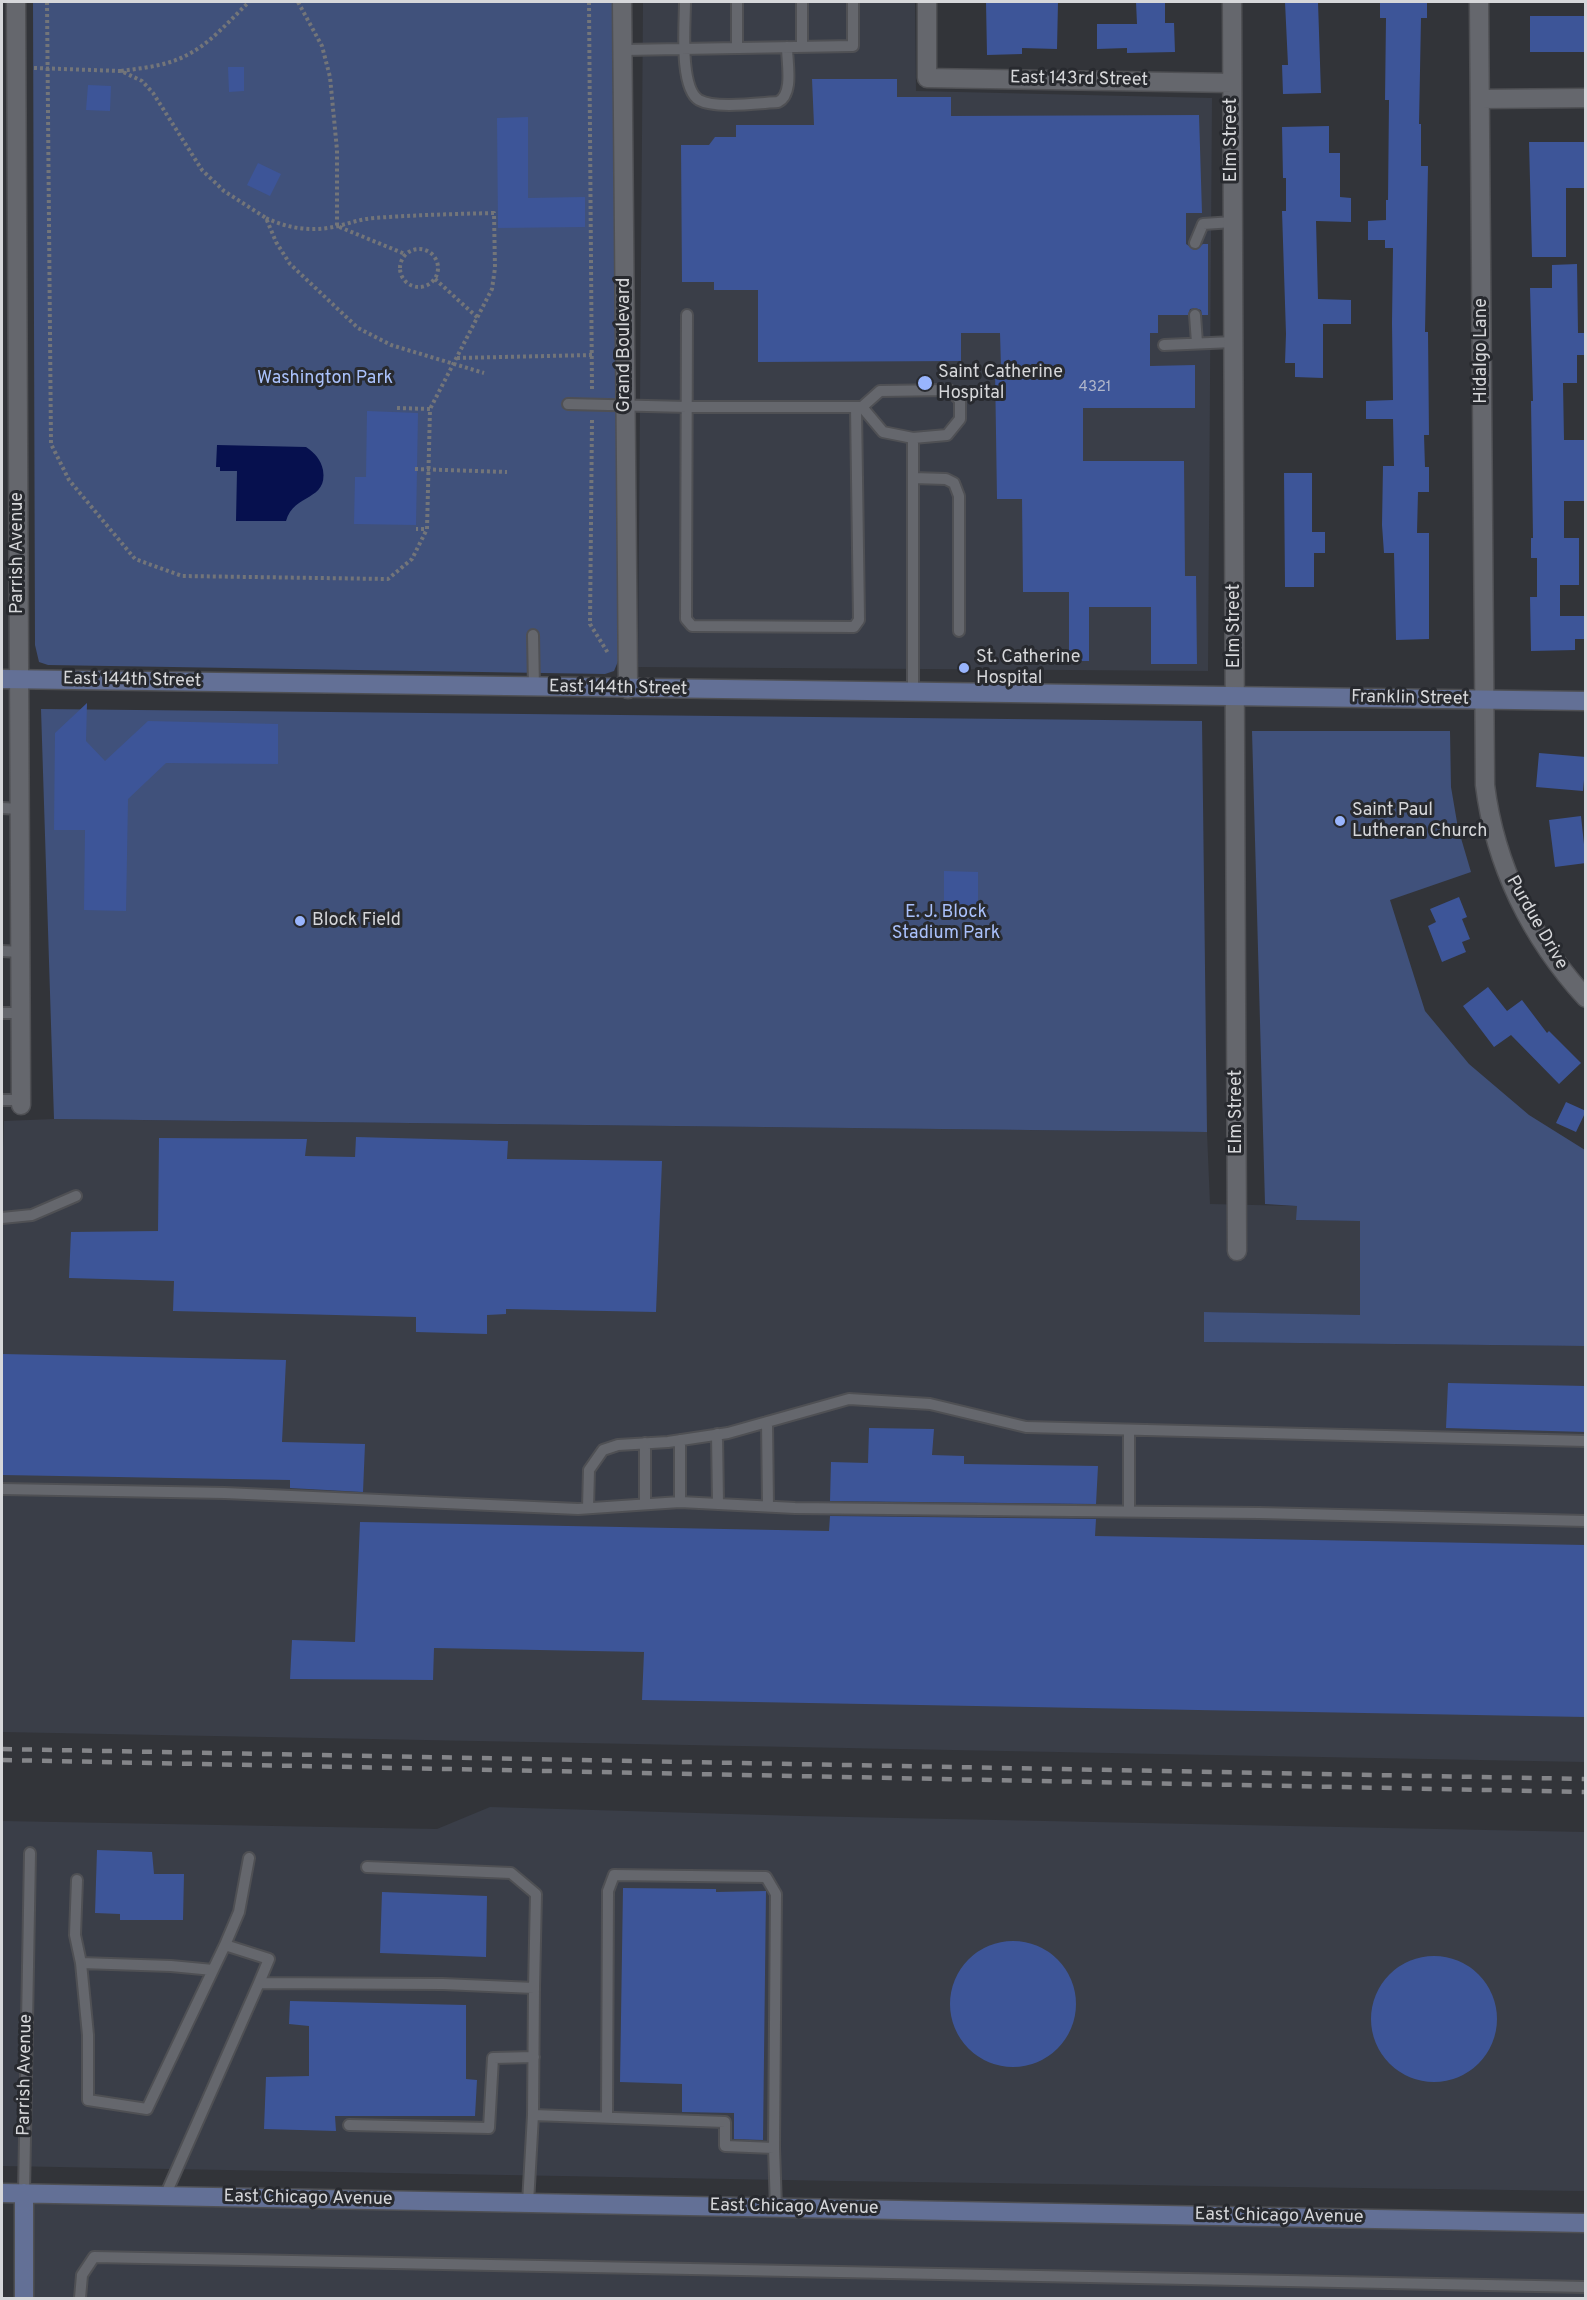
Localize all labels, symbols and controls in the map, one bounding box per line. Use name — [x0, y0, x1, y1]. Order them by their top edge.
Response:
street label: East 143rd Street — [1010, 68, 1148, 92]
street label: Elm Street — [1221, 98, 1243, 182]
street label: Grand Boulevard — [614, 278, 636, 412]
street label: Hidalgo Lane — [1471, 298, 1493, 404]
place label: Saint Catherine Hospital — [938, 362, 1063, 404]
park label: Washington Park — [257, 368, 393, 390]
marker: Saint Catherine Hospital — [916, 374, 934, 392]
house number: 4321 — [1079, 379, 1111, 397]
street label: Parrish Avenue — [7, 492, 29, 614]
street label: Elm Street — [1224, 584, 1246, 668]
place label: St. Catherine Hospital — [976, 647, 1080, 690]
marker: St. Catherine Hospital — [957, 661, 971, 675]
street label: East 144th Street — [63, 669, 201, 693]
street label: East 144th Street — [549, 677, 687, 701]
street label: Franklin Street — [1351, 687, 1469, 711]
place label: Saint Paul Lutheran Church — [1352, 800, 1487, 842]
marker: Saint Paul Lutheran Church — [1333, 814, 1347, 828]
street label: Purdue Drive — [1500, 872, 1572, 974]
park label: E. J. Block Stadium Park — [892, 902, 1000, 944]
place label: Block Field — [312, 910, 401, 932]
marker: Block Field — [293, 914, 307, 928]
street label: Elm Street — [1226, 1070, 1248, 1154]
street label: Parrish Avenue — [14, 2014, 38, 2136]
street label: East Chicago Avenue — [223, 2187, 393, 2211]
street label: East Chicago Avenue — [709, 2196, 879, 2220]
street label: East Chicago Avenue — [1194, 2205, 1364, 2229]

